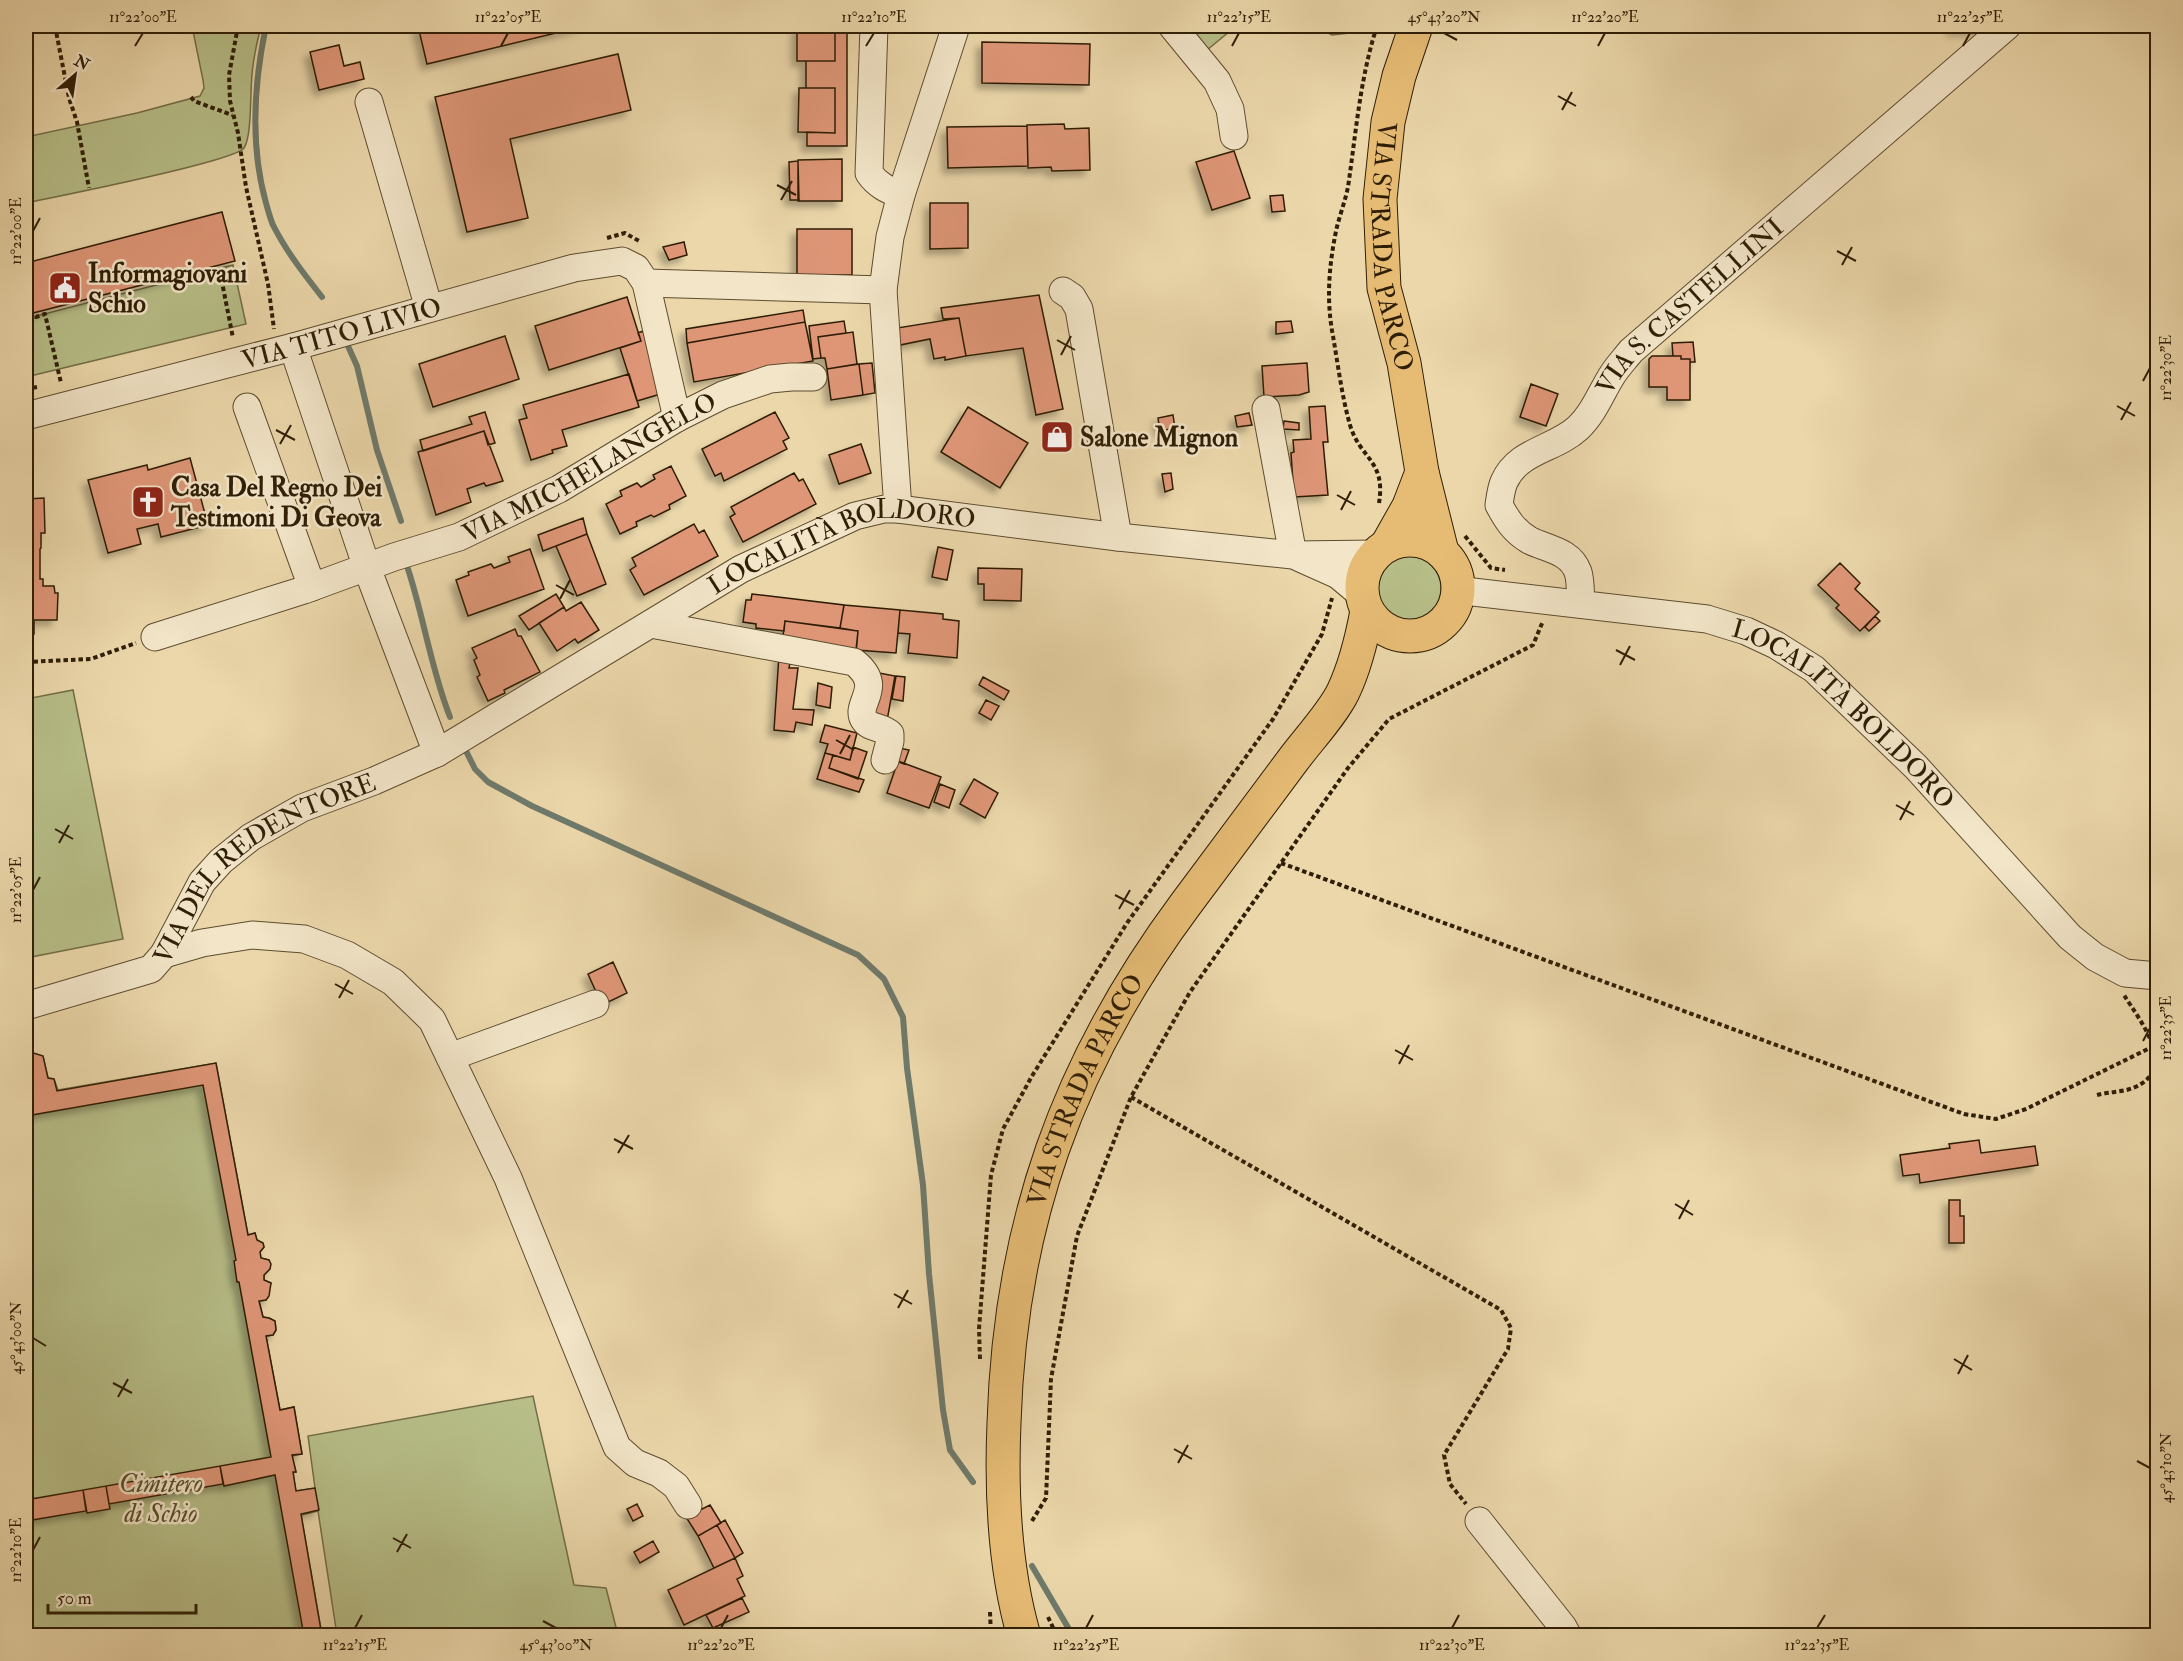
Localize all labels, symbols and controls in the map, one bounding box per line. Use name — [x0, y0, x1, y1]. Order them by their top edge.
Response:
text: 11°22'00"E — [109, 8, 177, 27]
text: 11°22'05"E — [475, 8, 542, 27]
text: 11°22'10"E — [841, 8, 907, 27]
text: 11°22'15"E — [1207, 8, 1271, 27]
text: 45°43'20"N — [1408, 8, 1481, 27]
text: 11°22'20"E — [1571, 8, 1639, 27]
text: 11°22'25"E — [1937, 8, 2003, 27]
north arrow — [45, 45, 105, 105]
text: N — [70, 50, 93, 75]
street label: VIA STRADA PARCO — [1362, 120, 1420, 375]
text: 11°22'00"E — [7, 197, 26, 265]
street label: VIA S. CASTELLINI — [1589, 212, 1790, 400]
place label: Informagiovani Schio — [88, 258, 247, 320]
public building icon: Informagiovani Schio — [47, 270, 83, 306]
street label: VIA TITO LIVIO — [238, 291, 445, 377]
text: 11°22'30"E — [2157, 335, 2176, 401]
street label: VIA MICHELANGELO — [457, 386, 722, 550]
shop icon: Salone Mignon — [1039, 419, 1075, 455]
place label: Salone Mignon — [1080, 422, 1239, 455]
place label: Casa Del Regno Dei Testimoni Di Geova — [170, 472, 382, 534]
church icon: Casa Del Regno Dei Testimoni Di Geova — [130, 484, 166, 520]
street label: LOCALITÀ BOLDORO — [702, 494, 977, 602]
street label: LOCALITÀ BOLDORO — [1728, 613, 1961, 816]
street label: VIA DEL REDENTORE — [147, 767, 380, 970]
text: 11°22'05"E — [7, 856, 26, 923]
street label: VIA STRADA PARCO — [1021, 968, 1151, 1210]
text: 11°22'35"E — [2157, 995, 2176, 1060]
text: 45°43'00"N — [7, 1301, 26, 1375]
text: 45°43'10"N — [2157, 1432, 2176, 1503]
park label: Cimitero di Schio — [119, 1468, 203, 1530]
text: 11°22'10"E — [7, 1517, 26, 1583]
scale bar — [48, 1577, 196, 1615]
text: 50 m — [57, 1587, 92, 1610]
text: 11°22'15"E — [323, 1636, 387, 1655]
text: 45°43'00"N — [519, 1636, 593, 1655]
text: 11°22'20"E — [687, 1636, 755, 1655]
text: 11°22'25"E — [1053, 1636, 1119, 1655]
text: 11°22'30"E — [1419, 1636, 1485, 1655]
text: 11°22'35"E — [1785, 1636, 1850, 1655]

